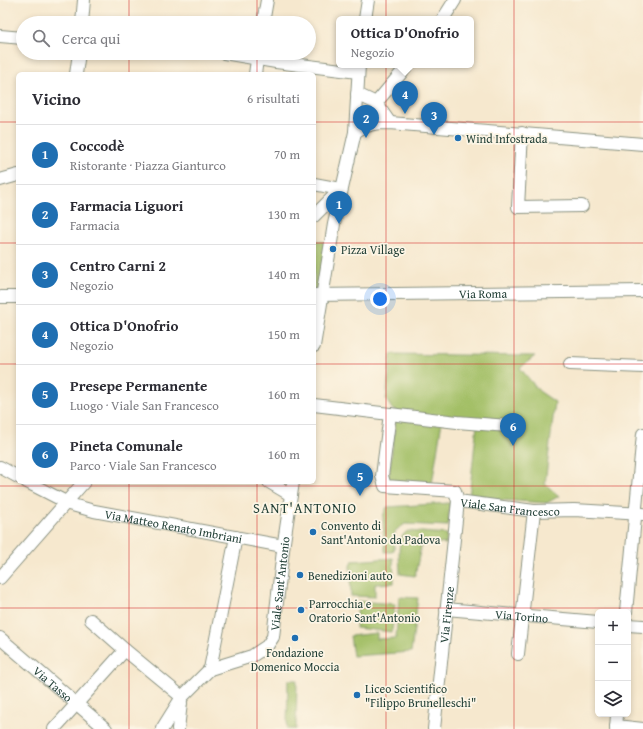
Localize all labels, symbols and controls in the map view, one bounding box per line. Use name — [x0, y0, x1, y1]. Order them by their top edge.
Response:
search box — [16, 16, 316, 60]
popup — [336, 16, 474, 68]
text: Ottica D'Onofrio — [351, 22, 459, 43]
icon: search — [30, 27, 52, 49]
text: Cerca qui — [62, 28, 120, 49]
text: Negozio — [351, 43, 394, 62]
pin: 4 — [392, 81, 418, 114]
text: Vicino — [32, 86, 81, 111]
text: 6 risultati — [247, 89, 300, 108]
pin: 3 — [421, 102, 447, 135]
pin: 2 — [353, 105, 379, 138]
place label: Wind Infostrada — [466, 130, 548, 147]
marker: Wind Infostrada — [453, 133, 463, 143]
text: Coccodè — [70, 135, 124, 156]
text: 1 — [42, 145, 48, 164]
text: 70 m — [274, 145, 300, 164]
text: Ristorante · Piazza Gianturco — [70, 156, 226, 175]
pin: 1 — [326, 191, 352, 224]
text: Farmacia Liguori — [70, 195, 183, 216]
text: 2 — [42, 205, 48, 224]
text: 130 m — [268, 205, 300, 224]
text: Farmacia — [70, 216, 120, 235]
place label: Pizza Village — [341, 241, 405, 258]
marker: Pizza Village — [328, 244, 338, 254]
text: Centro Carni 2 — [70, 255, 166, 276]
text: 3 — [42, 265, 48, 284]
text: 140 m — [268, 265, 300, 284]
text: Negozio — [70, 276, 114, 295]
street label: Via Roma — [459, 284, 507, 302]
your location — [370, 289, 390, 309]
text: Ottica D'Onofrio — [70, 315, 178, 336]
text: 4 — [42, 325, 48, 344]
text: 150 m — [268, 325, 300, 344]
text: Negozio — [70, 336, 114, 355]
text: Presepe Permanente — [70, 375, 207, 396]
text: 5 — [42, 385, 48, 404]
text: 160 m — [268, 385, 300, 404]
text: Luogo · Viale San Francesco — [70, 396, 219, 415]
pin: 6 — [500, 413, 526, 446]
text: Pineta Comunale — [70, 435, 183, 456]
text: 6 — [42, 445, 48, 464]
text: 160 m — [268, 445, 300, 464]
text: Parco · Viale San Francesco — [70, 456, 217, 475]
pin: 5 — [347, 463, 373, 496]
street label: Viale San Francesco — [459, 493, 560, 520]
district label: SANT'ANTONIO — [253, 498, 357, 518]
street label: Via Matteo Renato Imbriani — [103, 505, 244, 547]
place label: Convento di Sant'Antonio da Padova — [321, 517, 441, 548]
marker: Convento di Sant'Antonio da Padova — [308, 527, 318, 537]
street label: Viale Sant'Antonio — [265, 535, 293, 632]
place label: Benedizioni auto — [308, 567, 393, 584]
marker: Benedizioni auto — [295, 570, 305, 580]
street label: Via Firenze — [435, 585, 458, 644]
place label: Parrocchia e Oratorio Sant'Antonio — [309, 595, 420, 626]
marker: Parrocchia e Oratorio Sant'Antonio — [296, 605, 306, 615]
street label: Via Torino — [495, 605, 549, 626]
map controls — [595, 609, 631, 717]
button: + — [595, 609, 631, 645]
marker: Fondazione Domenico Moccia — [290, 633, 300, 643]
place label: Fondazione Domenico Moccia — [251, 644, 340, 675]
button: − — [595, 645, 631, 681]
street label: Via Tasso — [30, 662, 77, 705]
place label: Liceo Scientifico "Filippo Brunelleschi" — [365, 680, 476, 711]
button: layers — [595, 681, 631, 717]
marker: Liceo Scientifico "Filippo Brunelleschi" — [352, 690, 362, 700]

